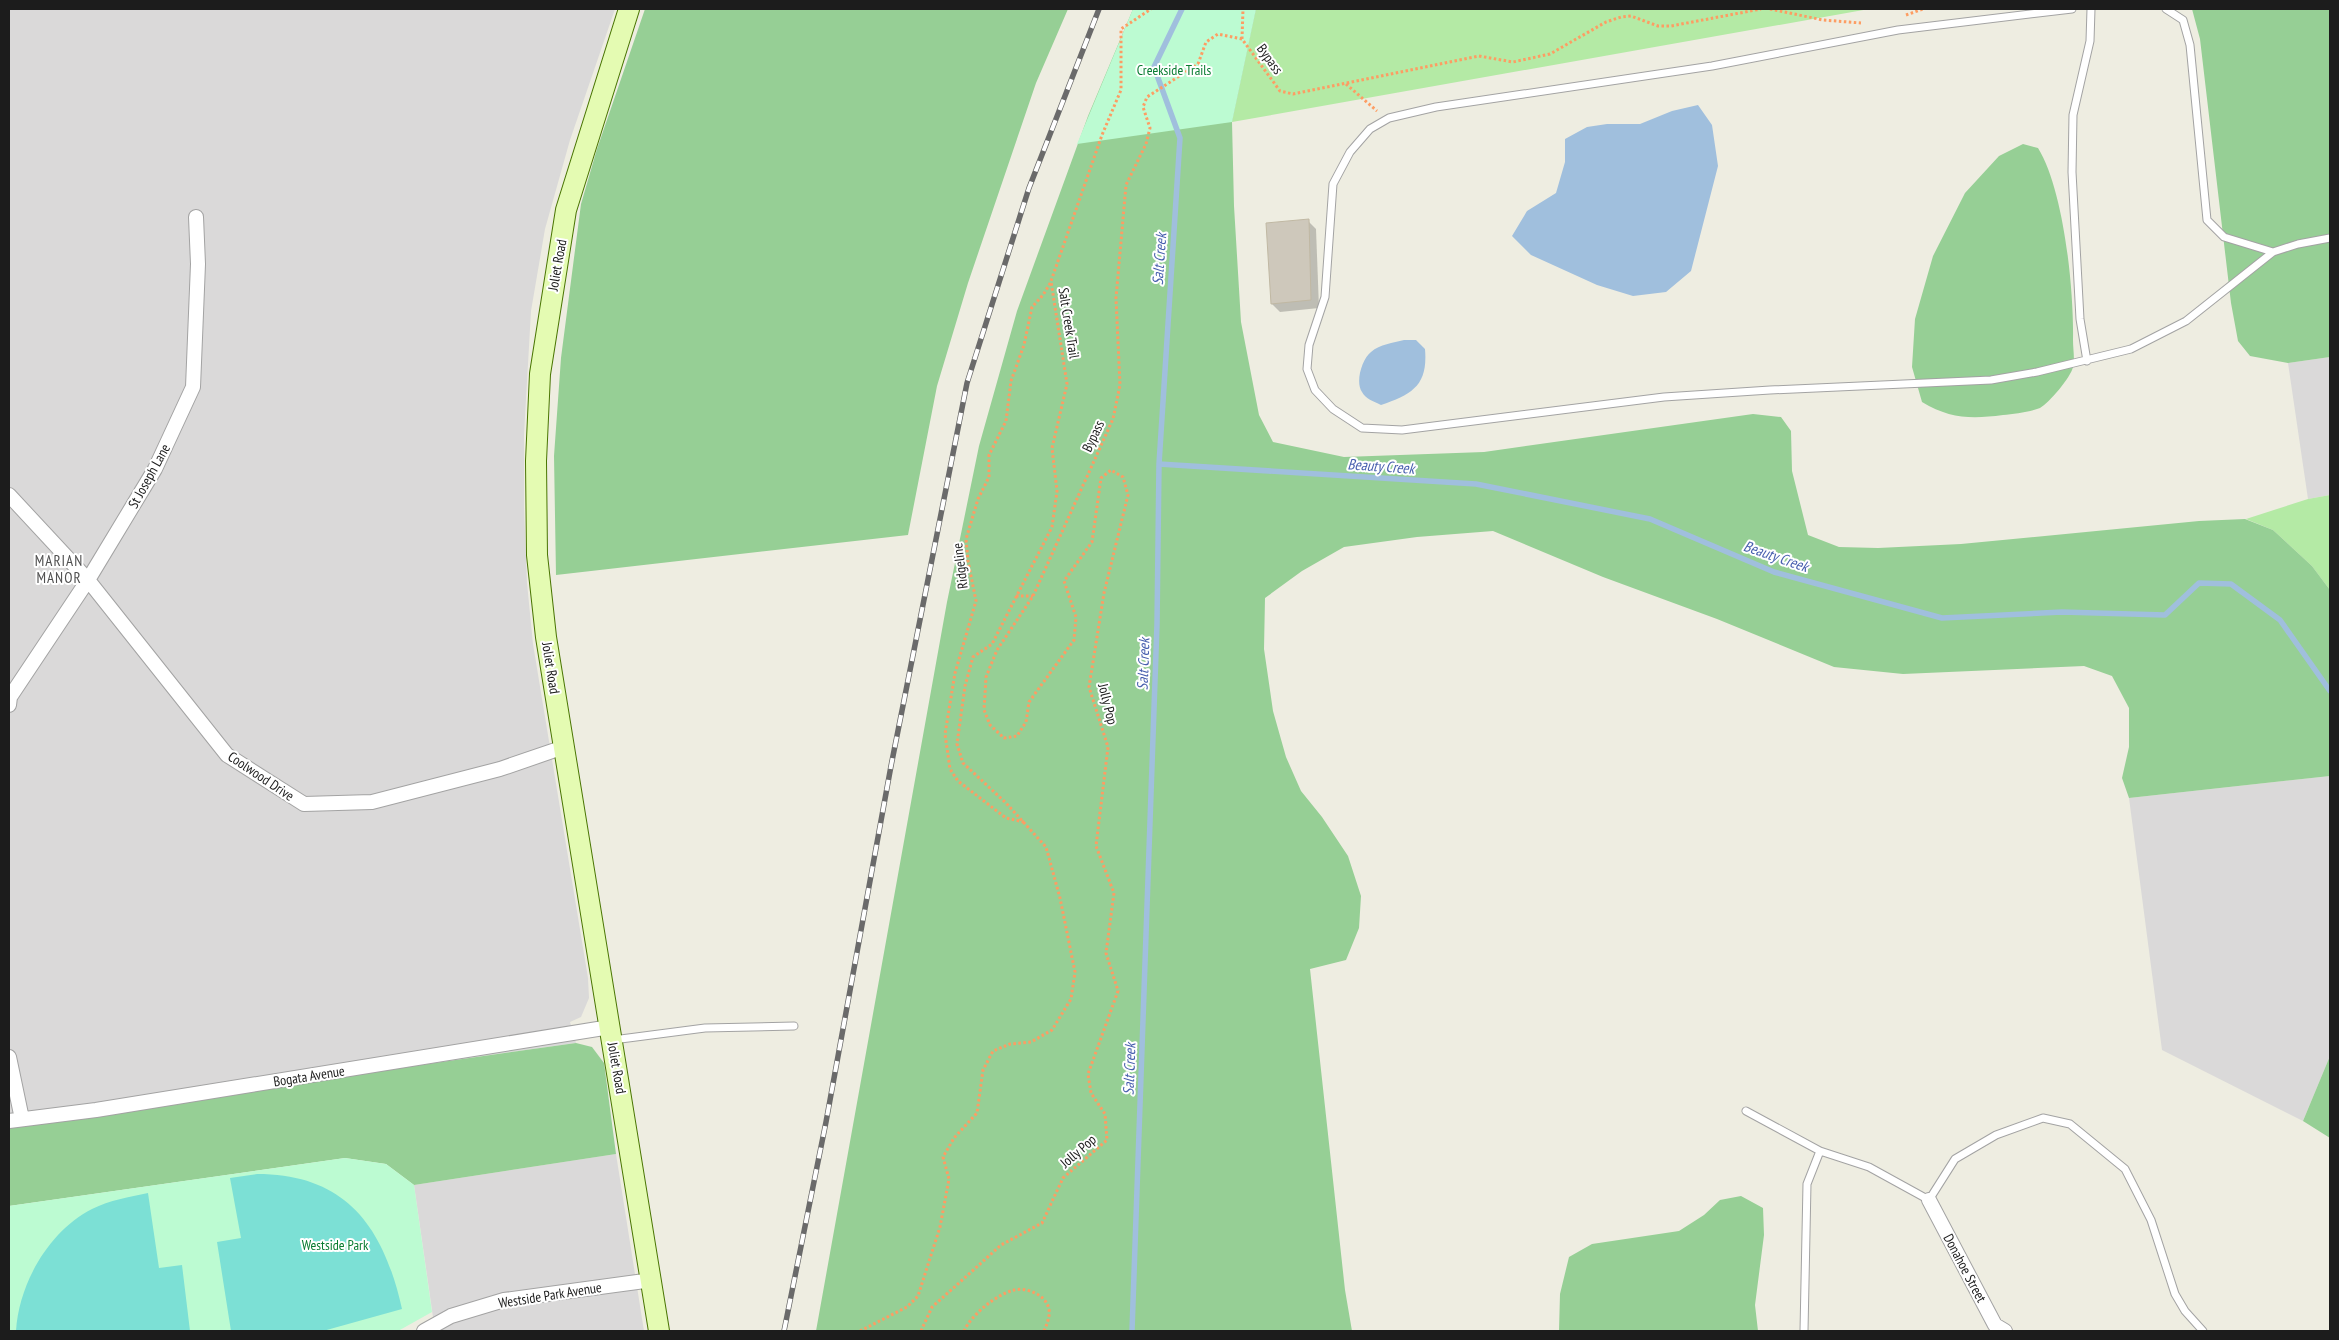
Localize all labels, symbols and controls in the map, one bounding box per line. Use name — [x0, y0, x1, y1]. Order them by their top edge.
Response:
street label: Bypass — [1253, 40, 1287, 78]
park label: Creekside Trails — [1137, 61, 1212, 79]
water label: Salt Creek — [1148, 230, 1170, 286]
street label: Joliet Road — [543, 238, 570, 293]
street label: Salt Creek Trail — [1055, 286, 1084, 361]
street label: Bypass — [1078, 417, 1108, 455]
street label: St Joseph Lane — [124, 440, 174, 511]
water label: Beauty Creek — [1347, 454, 1417, 478]
water label: Beauty Creek — [1741, 536, 1813, 577]
street label: Ridgeline — [948, 542, 972, 590]
district label: MARIAN MANOR — [35, 551, 83, 587]
water label: Salt Creek — [1133, 635, 1153, 690]
street label: Joliet Road — [538, 640, 564, 695]
street label: Jolly Pop — [1094, 681, 1122, 726]
street label: Coolwood Drive — [224, 747, 298, 805]
street label: Joliet Road — [603, 1040, 630, 1095]
water label: Salt Creek — [1119, 1040, 1139, 1095]
street label: Bogata Avenue — [272, 1061, 346, 1091]
street label: Jolly Pop — [1056, 1130, 1100, 1172]
street label: Donahoe Street — [1939, 1231, 1991, 1305]
park label: Westside Park — [302, 1236, 369, 1254]
street label: Westside Park Avenue — [497, 1278, 603, 1312]

